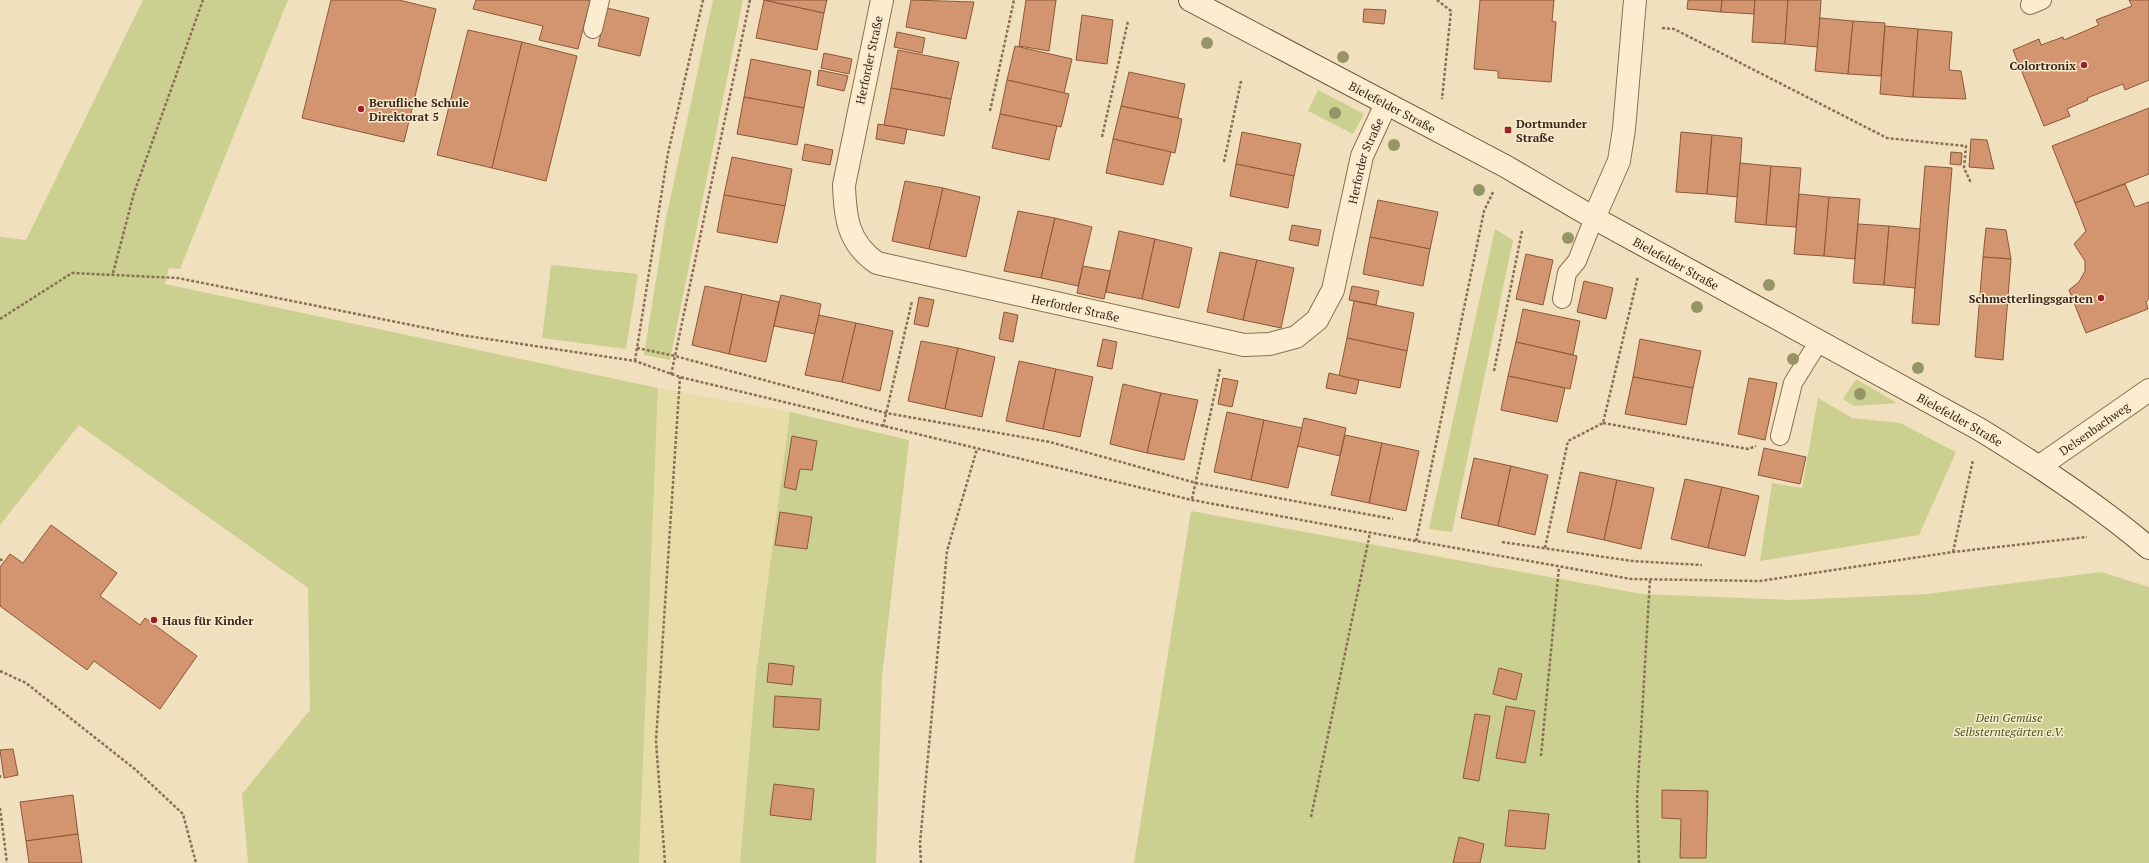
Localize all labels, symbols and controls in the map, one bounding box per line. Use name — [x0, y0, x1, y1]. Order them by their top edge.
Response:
street label: Herforder Straße — [852, 14, 886, 106]
place label: Colortronix — [2009, 58, 2076, 73]
marker: Colortronix — [2079, 60, 2089, 70]
street label: Bielefelder Straße — [1347, 78, 1438, 136]
place label: Berufliche Schule Direktorat 5 — [369, 95, 470, 124]
marker: Berufliche Schule Direktorat 5 — [356, 104, 366, 114]
street label: Herforder Straße — [1344, 115, 1386, 205]
place label: Dortmunder Straße — [1516, 116, 1588, 145]
marker: Dortmunder Straße — [1503, 125, 1513, 135]
street label: Bielefelder Straße — [1631, 234, 1722, 293]
street label: Herforder Straße — [1030, 290, 1121, 325]
place label: Schmetterlingsgarten — [1969, 291, 2093, 306]
marker: Schmetterlingsgarten — [2096, 293, 2106, 303]
street label: Bielefelder Straße — [1915, 389, 2006, 449]
street label: Delsenbachweg — [2056, 398, 2133, 458]
place label: Haus für Kinder — [162, 613, 254, 628]
marker: Haus für Kinder — [149, 615, 159, 625]
park label: Dein Gemüse Selbsterntegärten e.V. — [1954, 710, 2064, 739]

